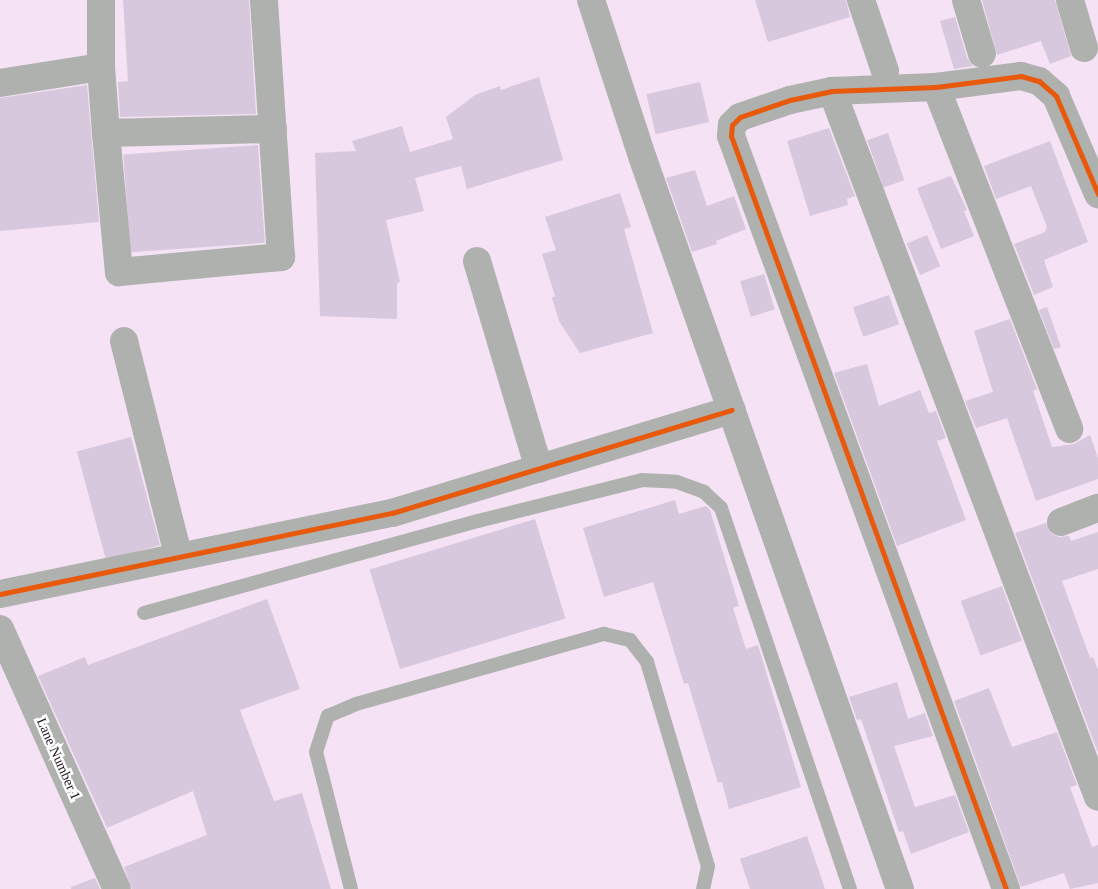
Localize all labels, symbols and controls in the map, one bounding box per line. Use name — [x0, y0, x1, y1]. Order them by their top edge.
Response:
street label: Lane Number 1 — [32, 715, 84, 803]

